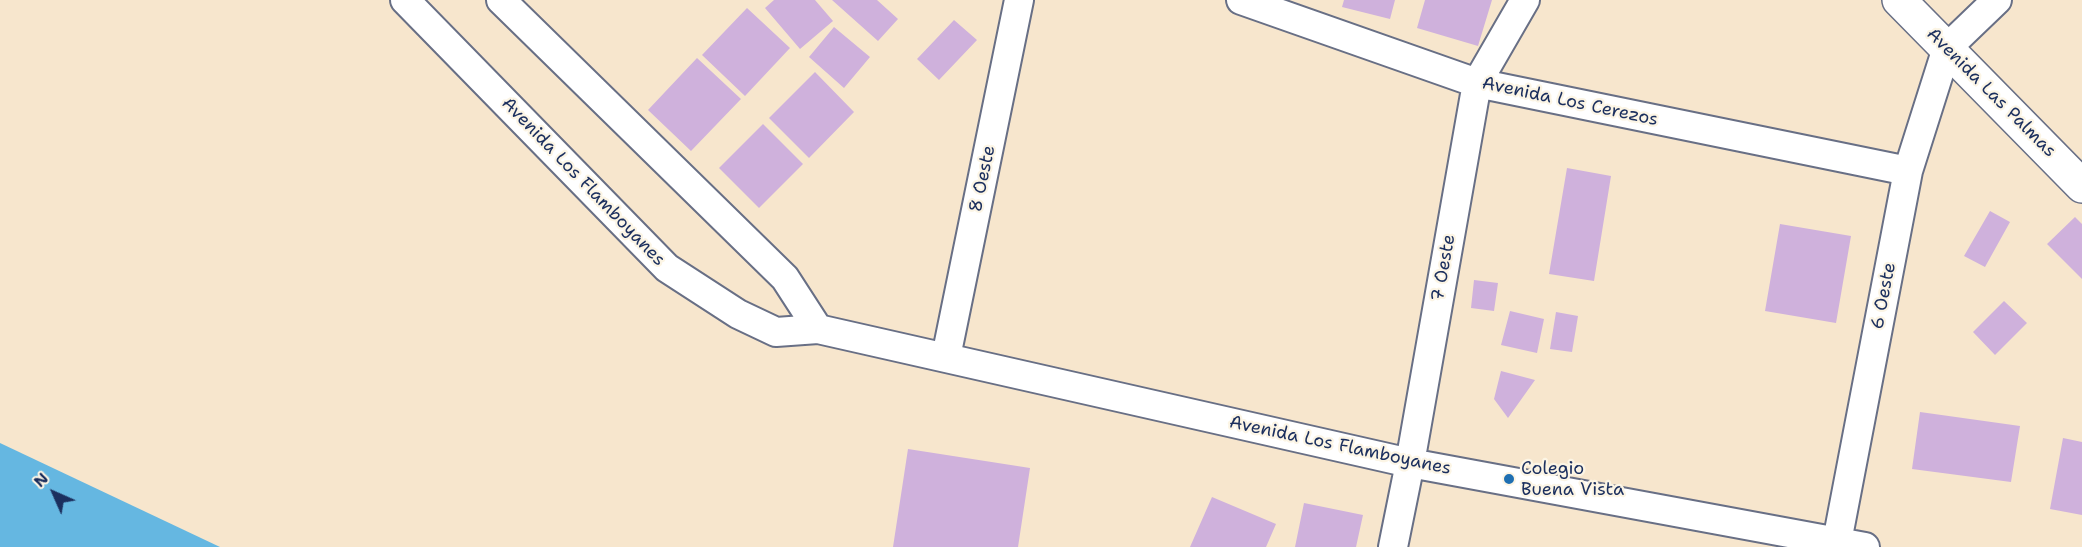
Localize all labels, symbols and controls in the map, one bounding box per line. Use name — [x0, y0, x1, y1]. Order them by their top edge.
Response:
street label: Avenida Las Palmas — [1922, 24, 2060, 162]
street label: Avenida Los Cerezos — [1480, 73, 1660, 131]
street label: Avenida Los Flamboyanes — [497, 93, 669, 271]
street label: 8 Oeste — [965, 144, 1001, 214]
street label: 7 Oeste — [1427, 233, 1461, 303]
street label: 6 Oeste — [1867, 261, 1901, 331]
street label: Avenida Los Flamboyanes — [1227, 412, 1453, 480]
place label: Colegio Buena Vista — [1521, 458, 1624, 500]
north arrow — [24, 463, 84, 523]
text: N — [29, 468, 53, 492]
marker: Colegio Buena Vista — [1502, 472, 1516, 486]

